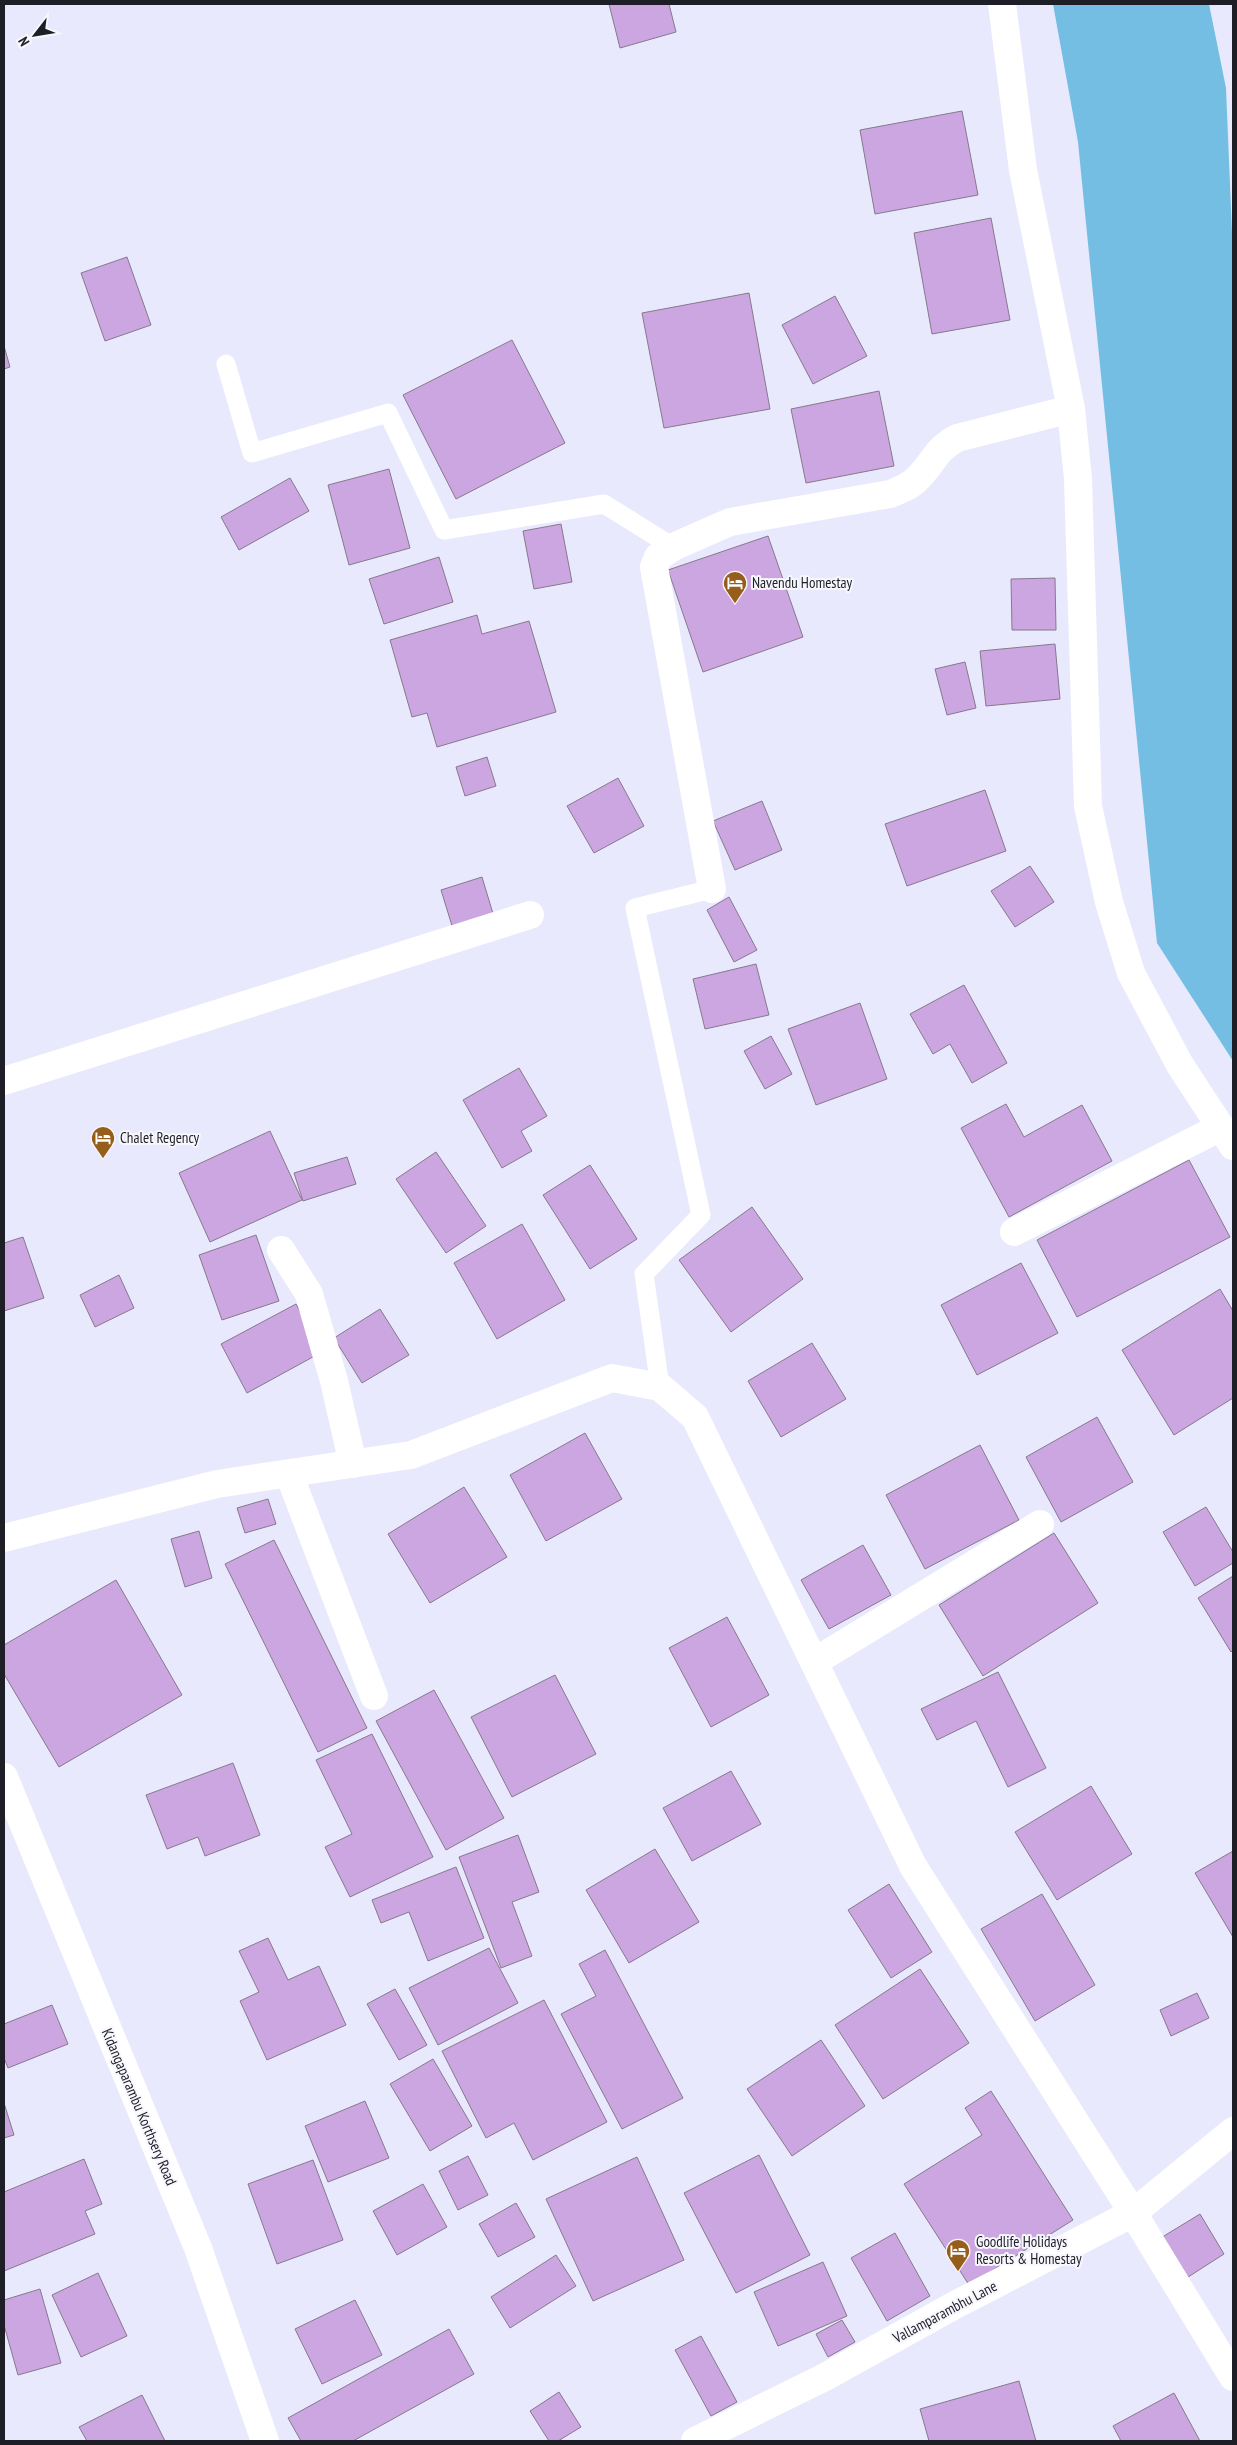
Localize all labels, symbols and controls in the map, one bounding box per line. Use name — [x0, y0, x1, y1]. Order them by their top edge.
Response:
north arrow — [10, 10, 60, 60]
text: N — [14, 34, 34, 50]
hotel icon: Navendu Homestay — [722, 570, 748, 604]
place label: Navendu Homestay — [752, 573, 853, 592]
hotel icon: Chalet Regency — [90, 1125, 116, 1159]
place label: Chalet Regency — [120, 1128, 200, 1147]
street label: Kidangaparambu Korthsery Road — [98, 2025, 181, 2188]
place label: Goodlife Holidays Resorts & Homestay — [976, 2232, 1082, 2268]
hotel icon: Goodlife Holidays Resorts & Homestay — [945, 2238, 971, 2272]
street label: Vallamparambhu Lane — [889, 2276, 1000, 2347]

